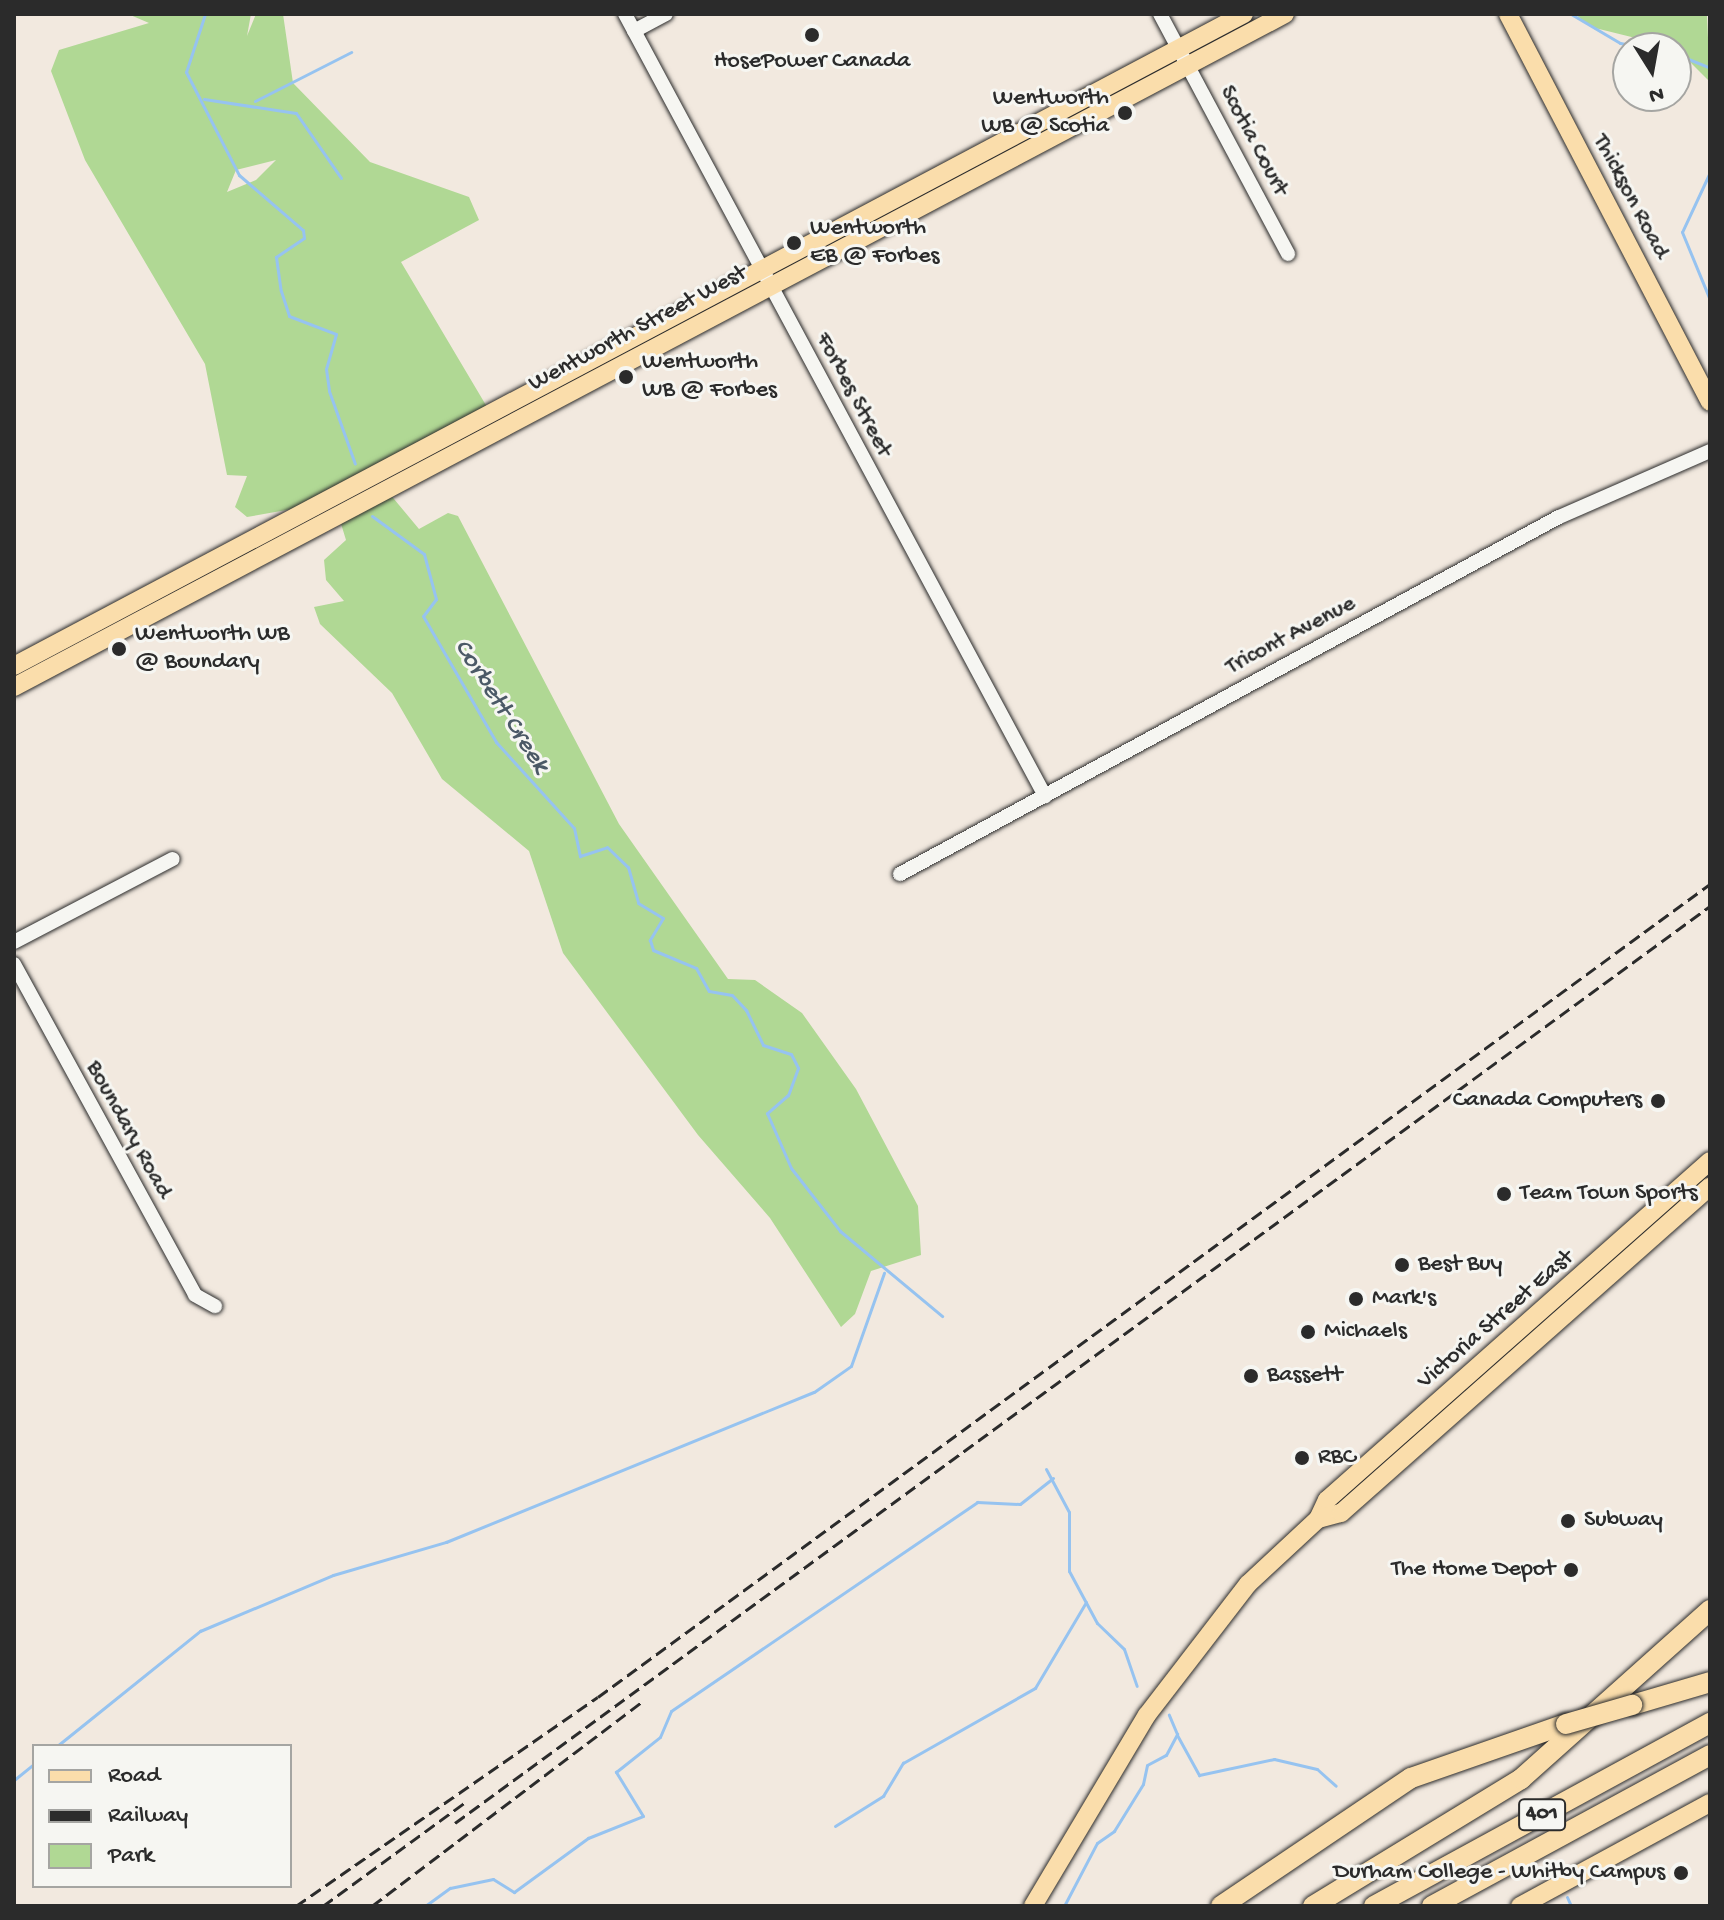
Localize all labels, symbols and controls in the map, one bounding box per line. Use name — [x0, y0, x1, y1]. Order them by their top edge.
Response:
marker: HosePower Canada — [803, 26, 821, 44]
north arrow — [1612, 32, 1692, 112]
place label: HosePower Canada — [714, 48, 910, 76]
text: N — [1647, 79, 1666, 108]
street label: Scotia Court — [1212, 81, 1294, 201]
place label: Wentworth WB @ Scotia — [981, 85, 1109, 141]
marker: Wentworth WB @ Scotia — [1116, 104, 1134, 122]
street label: Thickson Road — [1585, 130, 1675, 264]
place label: Wentworth EB @ Forbes — [810, 215, 939, 271]
marker: Wentworth EB @ Forbes — [785, 234, 803, 252]
street label: Wentworth Street West — [524, 259, 752, 399]
street label: Forbes Street — [808, 328, 898, 462]
place label: Wentworth WB @ Forbes — [642, 349, 777, 405]
marker: Wentworth WB @ Forbes — [617, 368, 635, 386]
street label: Tricont Avenue — [1221, 590, 1361, 682]
place label: Wentworth WB @ Boundary — [135, 621, 290, 677]
water label: Corbett Creek — [445, 634, 555, 780]
marker: Wentworth WB @ Boundary — [110, 640, 128, 658]
street label: Boundary Road — [78, 1056, 178, 1204]
place label: Canada Computers — [1453, 1087, 1642, 1115]
marker: Canada Computers — [1649, 1092, 1667, 1110]
place label: Team Town Sports — [1520, 1180, 1698, 1208]
marker: Team Town Sports — [1495, 1185, 1513, 1203]
street label: Victoria Street East — [1412, 1244, 1580, 1396]
place label: Best Buy — [1418, 1251, 1502, 1279]
marker: Best Buy — [1393, 1256, 1411, 1274]
place label: Mark's — [1372, 1285, 1436, 1313]
marker: Mark's — [1347, 1290, 1365, 1308]
place label: Michaels — [1324, 1318, 1407, 1346]
marker: Michaels — [1299, 1323, 1317, 1341]
place label: Bassett — [1267, 1362, 1342, 1390]
marker: Bassett — [1242, 1367, 1260, 1385]
place label: RBC — [1318, 1444, 1356, 1472]
marker: RBC — [1293, 1449, 1311, 1467]
place label: Subway — [1584, 1507, 1663, 1535]
marker: Subway — [1559, 1512, 1577, 1530]
place label: The Home Depot — [1391, 1556, 1555, 1584]
marker: The Home Depot — [1562, 1561, 1580, 1579]
legend — [32, 1744, 292, 1888]
text: Road — [108, 1762, 160, 1791]
road number: 401 — [1518, 1797, 1566, 1833]
text: Railway — [108, 1802, 188, 1831]
text: Park — [108, 1842, 154, 1871]
place label: Durham College - Whitby Campus — [1334, 1859, 1665, 1887]
marker: Durham College - Whitby Campus — [1672, 1864, 1690, 1882]

